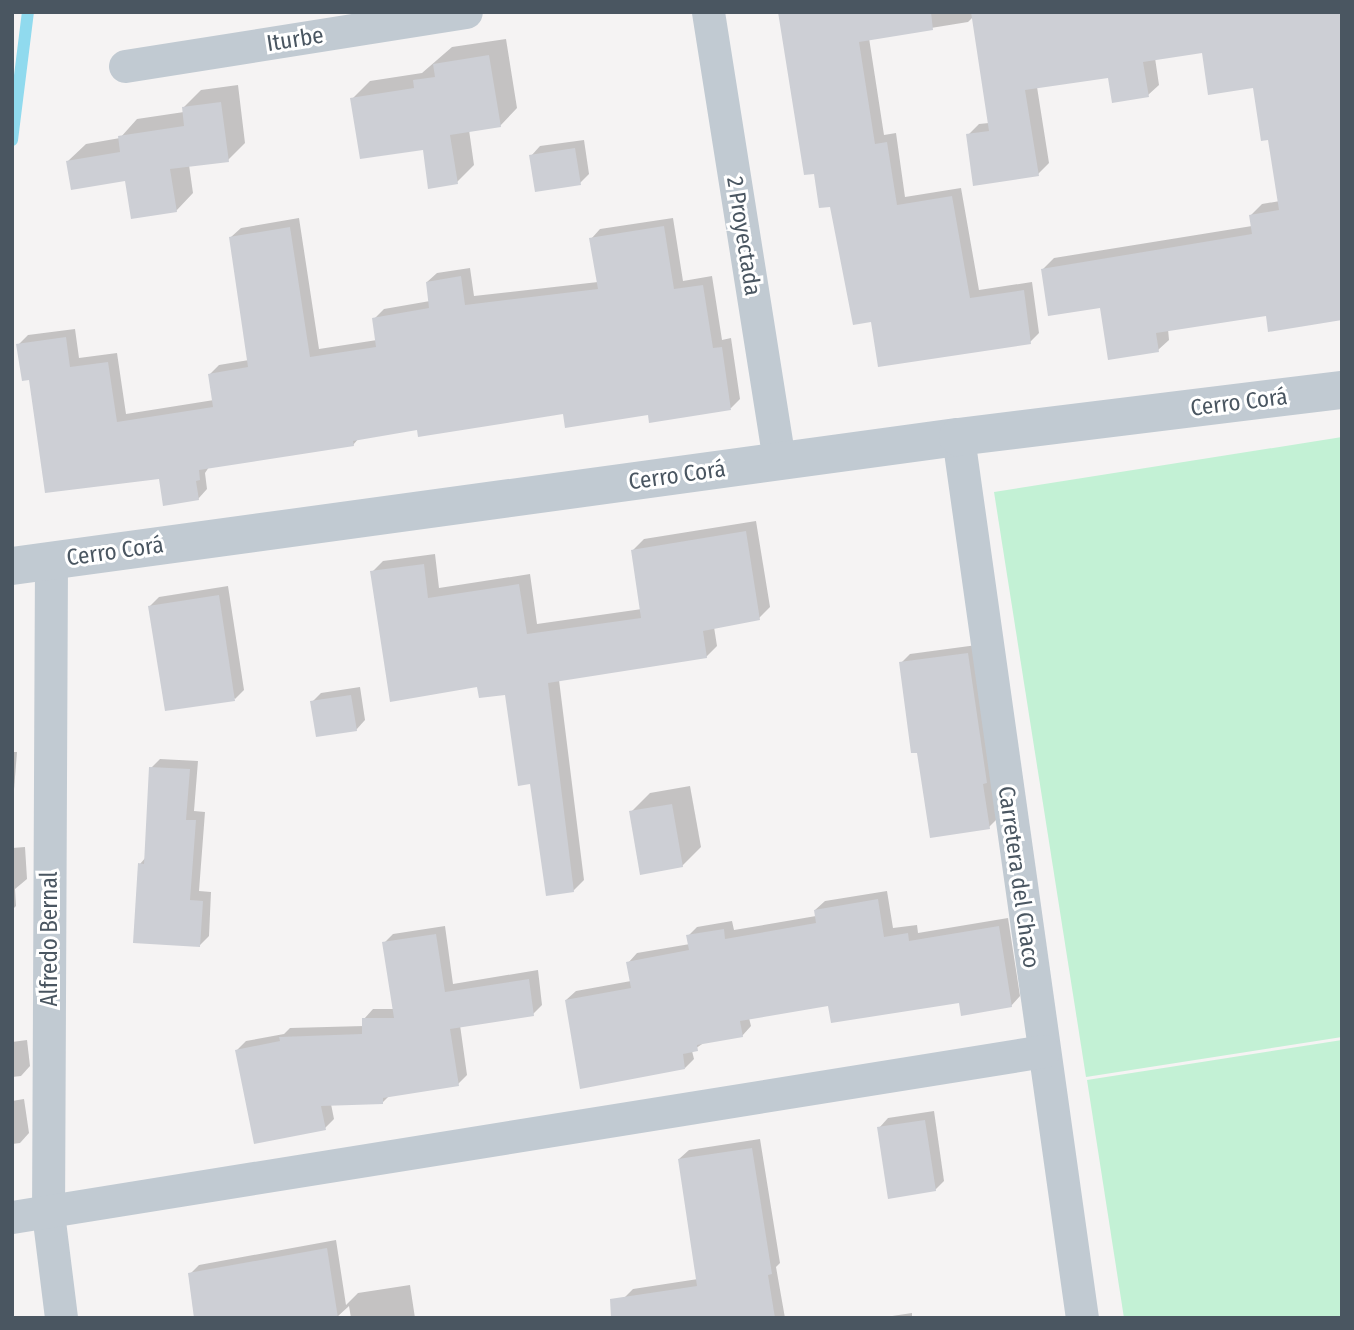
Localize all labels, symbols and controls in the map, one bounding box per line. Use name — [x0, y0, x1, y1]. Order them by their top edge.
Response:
street label: Iturbe — [265, 21, 325, 57]
street label: 2 Proyectada — [721, 175, 767, 297]
street label: Cerro Corá — [1189, 382, 1289, 422]
street label: Cerro Corá — [627, 455, 727, 495]
street label: Cerro Corá — [65, 531, 165, 571]
street label: Carretera del Chaco — [993, 784, 1045, 970]
street label: Alfredo Bernal — [35, 872, 63, 1006]

